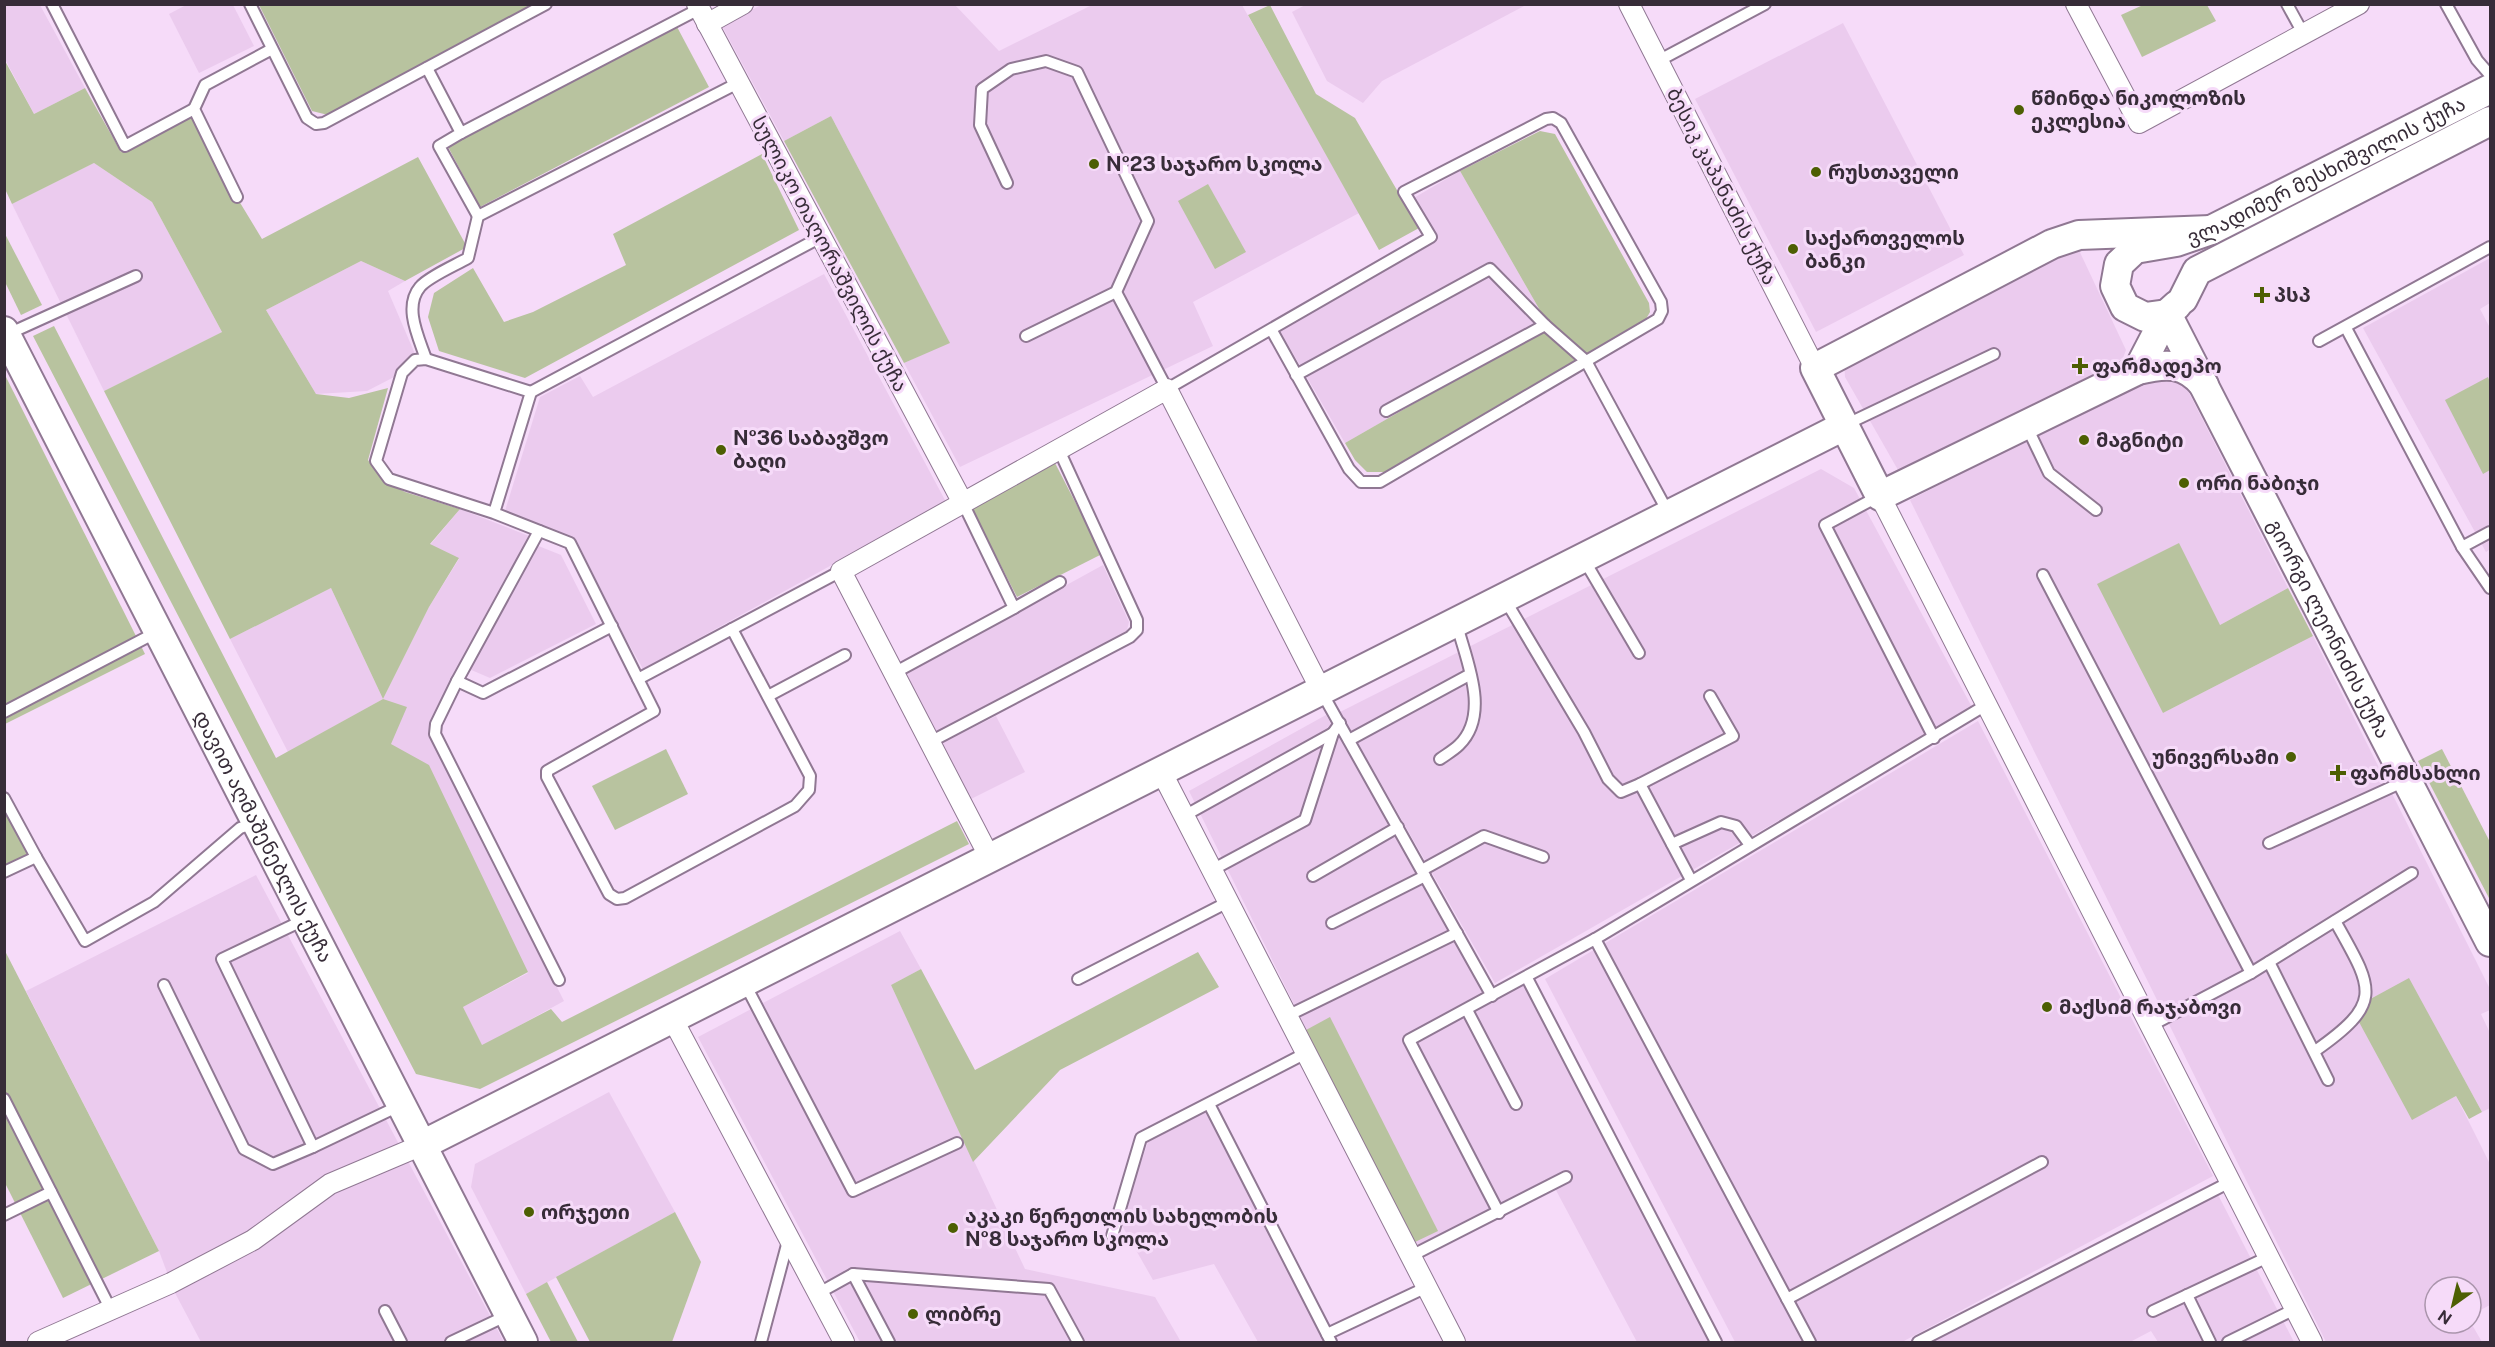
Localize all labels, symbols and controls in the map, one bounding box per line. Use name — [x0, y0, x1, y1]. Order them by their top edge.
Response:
street label: ბესიკ კაპანაძის ქუჩა — [1662, 83, 1782, 289]
place label: წმინდა ნიკოლოზის ეკლესია — [2031, 86, 2246, 133]
street label: ვლადიმერ მესხიშვილის ქუჩა — [2184, 91, 2469, 249]
marker: წმინდა ნიკოლოზის ეკლესია — [2012, 103, 2026, 117]
street label: სულიკო თაღორაშვილის ქუჩა — [746, 112, 913, 396]
place label: №23 საჯარო სკოლა — [1106, 152, 1323, 176]
marker: №23 საჯარო სკოლა — [1087, 157, 1101, 171]
place label: რუსთაველი — [1828, 160, 1959, 184]
marker: რუსთაველი — [1809, 165, 1823, 179]
place label: საქართველოს ბანკი — [1805, 226, 1965, 273]
marker: საქართველოს ბანკი — [1786, 242, 1800, 256]
place label: პსპ — [2274, 283, 2311, 307]
marker: პსპ — [2255, 288, 2269, 302]
place label: ფარმადეპო — [2092, 354, 2222, 379]
marker: ფარმადეპო — [2073, 359, 2087, 373]
place label: №36 საბავშვო ბაღი — [733, 426, 889, 474]
place label: მაგნიტი — [2096, 428, 2184, 452]
marker: მაგნიტი — [2077, 433, 2091, 447]
marker: №36 საბავშვო ბაღი — [714, 443, 728, 457]
place label: ორი ნაბიჯი — [2196, 471, 2319, 495]
marker: ორი ნაბიჯი — [2177, 476, 2191, 490]
street label: გიორგი ლეონიძის ქუჩა — [2263, 515, 2395, 742]
street label: დავით აღმაშენებლის ქუჩა — [188, 706, 338, 966]
place label: უნივერსამი — [2152, 745, 2279, 769]
marker: უნივერსამი — [2284, 750, 2298, 764]
place label: ფარმსახლი — [2350, 761, 2481, 785]
marker: ფარმსახლი — [2331, 766, 2345, 780]
place label: მაქსიმ რაჯაბოვი — [2059, 995, 2242, 1019]
marker: მაქსიმ რაჯაბოვი — [2040, 1000, 2054, 1014]
place label: ორჯეთი — [541, 1200, 630, 1224]
place label: აკაკი წერეთლის სახელობის №8 საჯარო სკოლა — [965, 1204, 1278, 1251]
marker: ორჯეთი — [522, 1205, 536, 1219]
marker: აკაკი წერეთლის სახელობის №8 საჯარო სკოლა — [946, 1221, 960, 1235]
north arrow — [2423, 1275, 2483, 1335]
place label: ლიბრე — [925, 1302, 1002, 1326]
text: N — [2434, 1306, 2455, 1328]
marker: ლიბრე — [906, 1307, 920, 1321]

